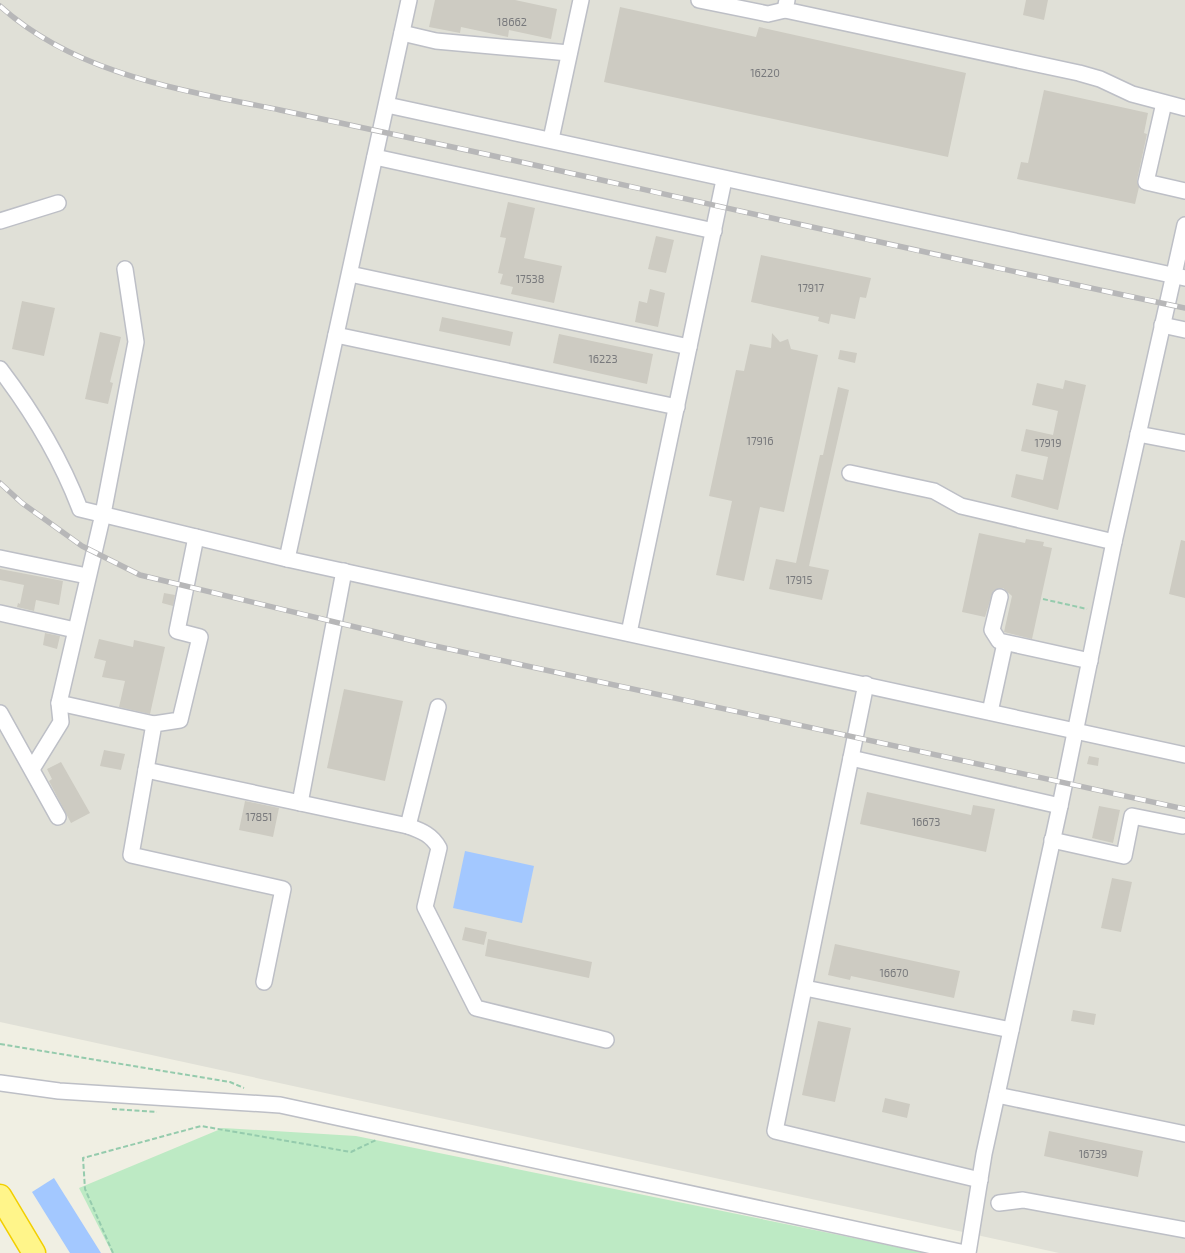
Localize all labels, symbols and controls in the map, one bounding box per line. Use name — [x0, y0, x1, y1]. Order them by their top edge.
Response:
house number: 18662 — [497, 15, 527, 28]
house number: 16220 — [750, 66, 780, 79]
house number: 17538 — [516, 272, 544, 285]
house number: 17917 — [798, 281, 825, 294]
house number: 16223 — [588, 352, 618, 365]
house number: 17916 — [747, 434, 773, 447]
house number: 17919 — [1035, 436, 1061, 449]
house number: 17915 — [786, 573, 812, 586]
house number: 17851 — [246, 810, 272, 823]
house number: 16673 — [912, 815, 940, 828]
house number: 16670 — [879, 966, 909, 979]
house number: 16739 — [1079, 1147, 1107, 1160]

